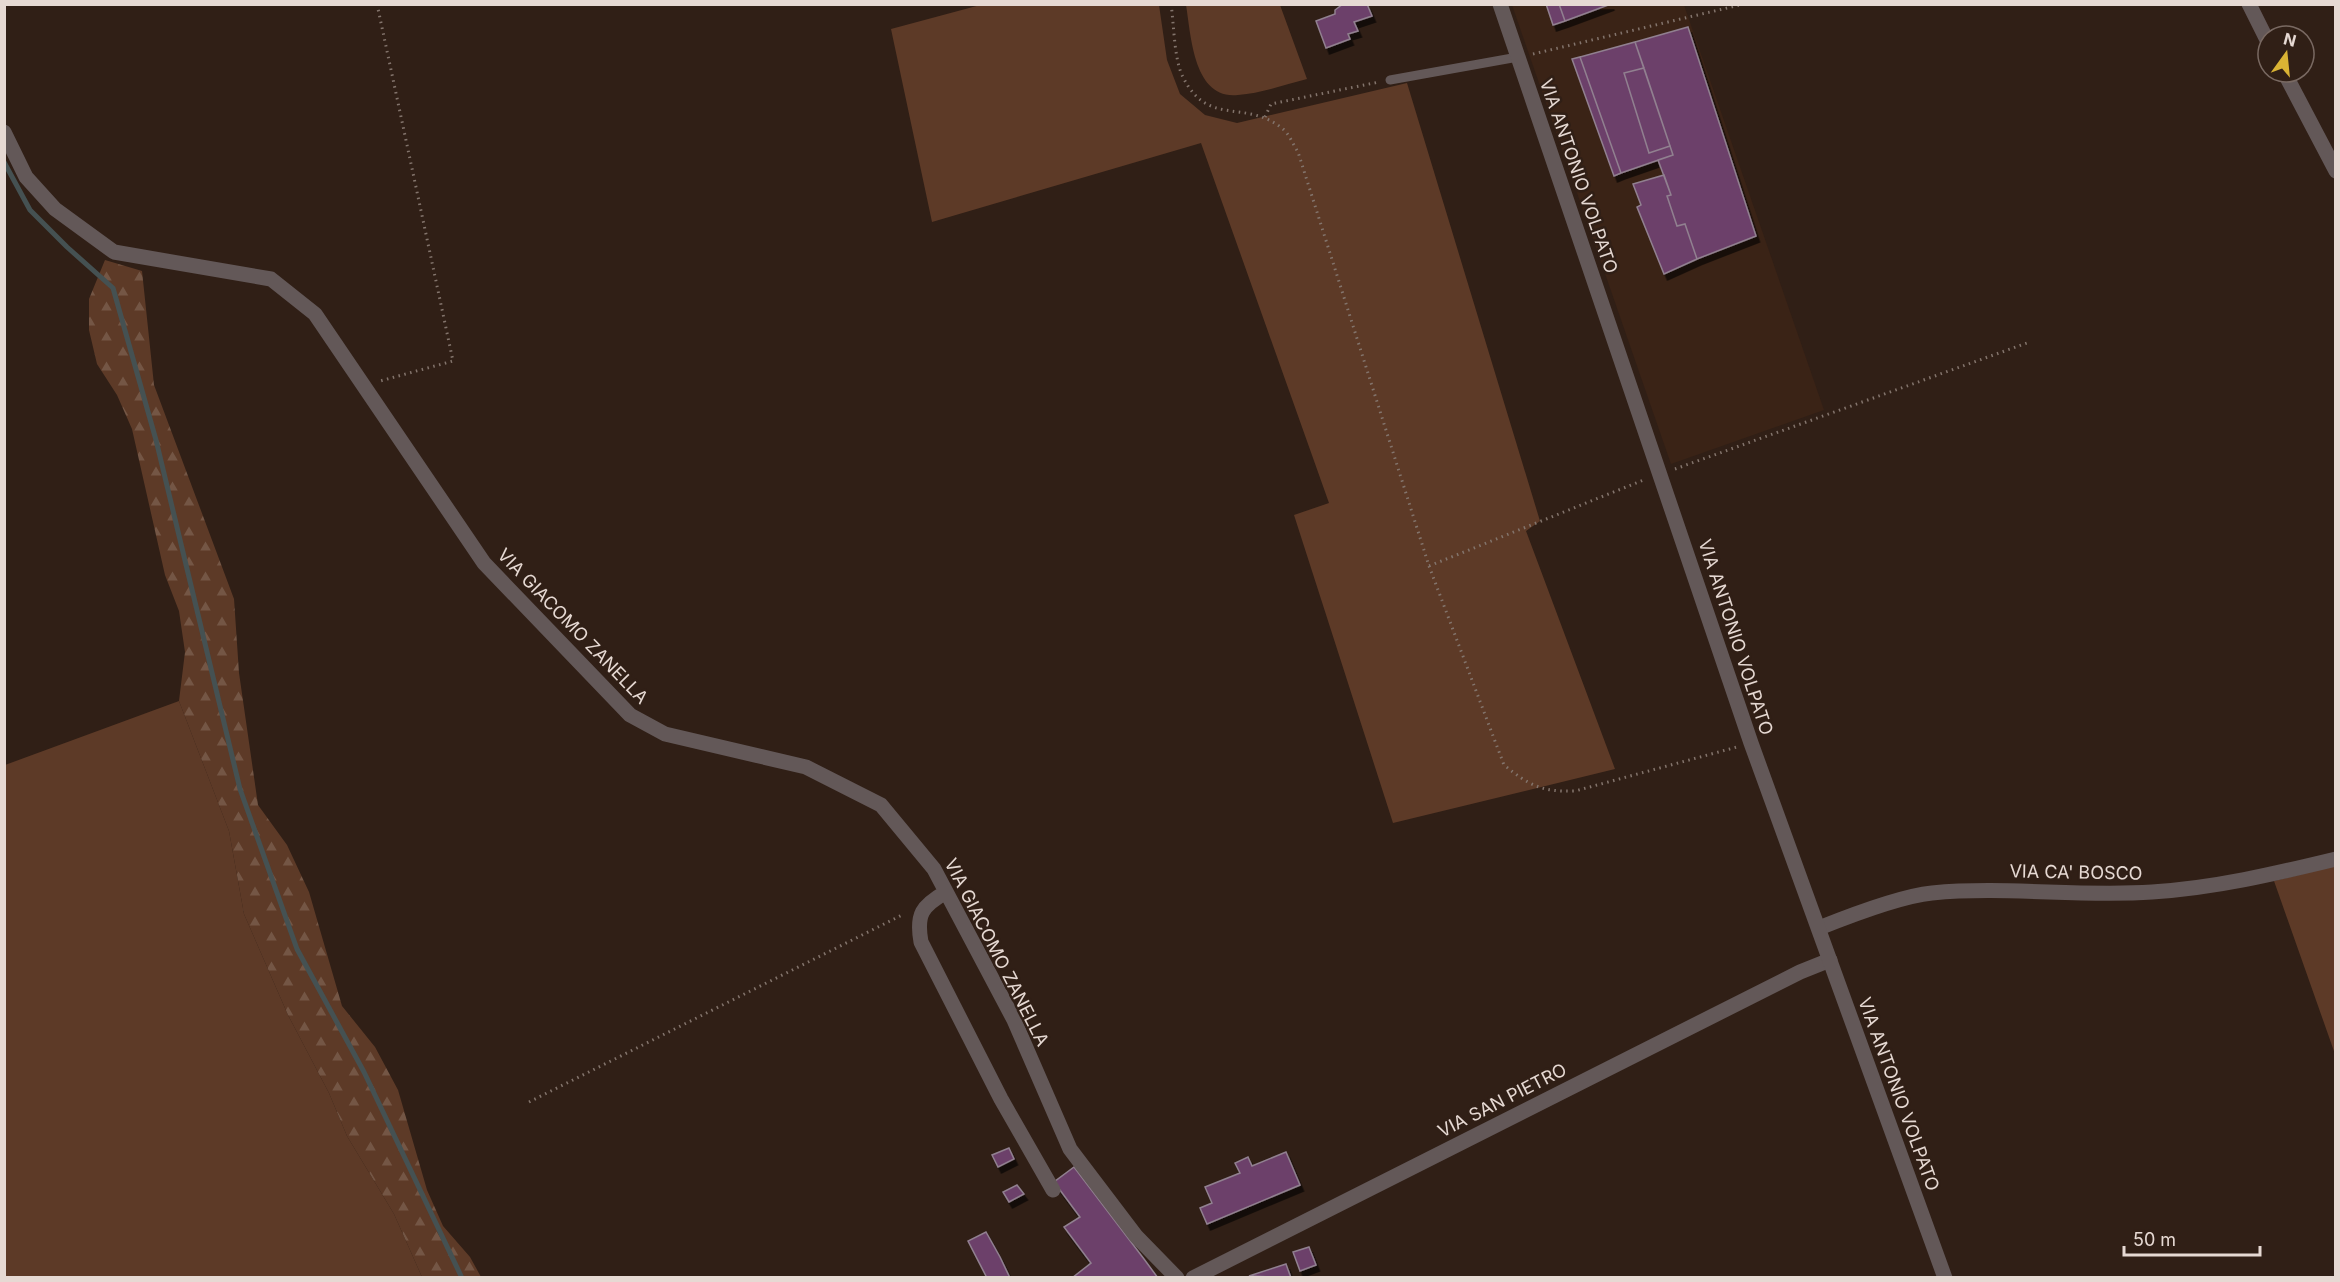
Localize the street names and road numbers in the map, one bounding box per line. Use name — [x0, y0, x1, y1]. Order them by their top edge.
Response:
street label: VIA ANTONIO VOLPATO — [1536, 76, 1622, 276]
street label: VIA ANTONIO VOLPATO — [1694, 537, 1778, 737]
street label: VIA GIACOMO ZANELLA — [493, 544, 653, 708]
street label: VIA GIACOMO ZANELLA — [940, 855, 1054, 1049]
street label: VIA CA' BOSCO — [2009, 860, 2143, 884]
street label: VIA ANTONIO VOLPATO — [1854, 994, 1944, 1194]
street label: VIA SAN PIETRO — [1434, 1059, 1570, 1141]

